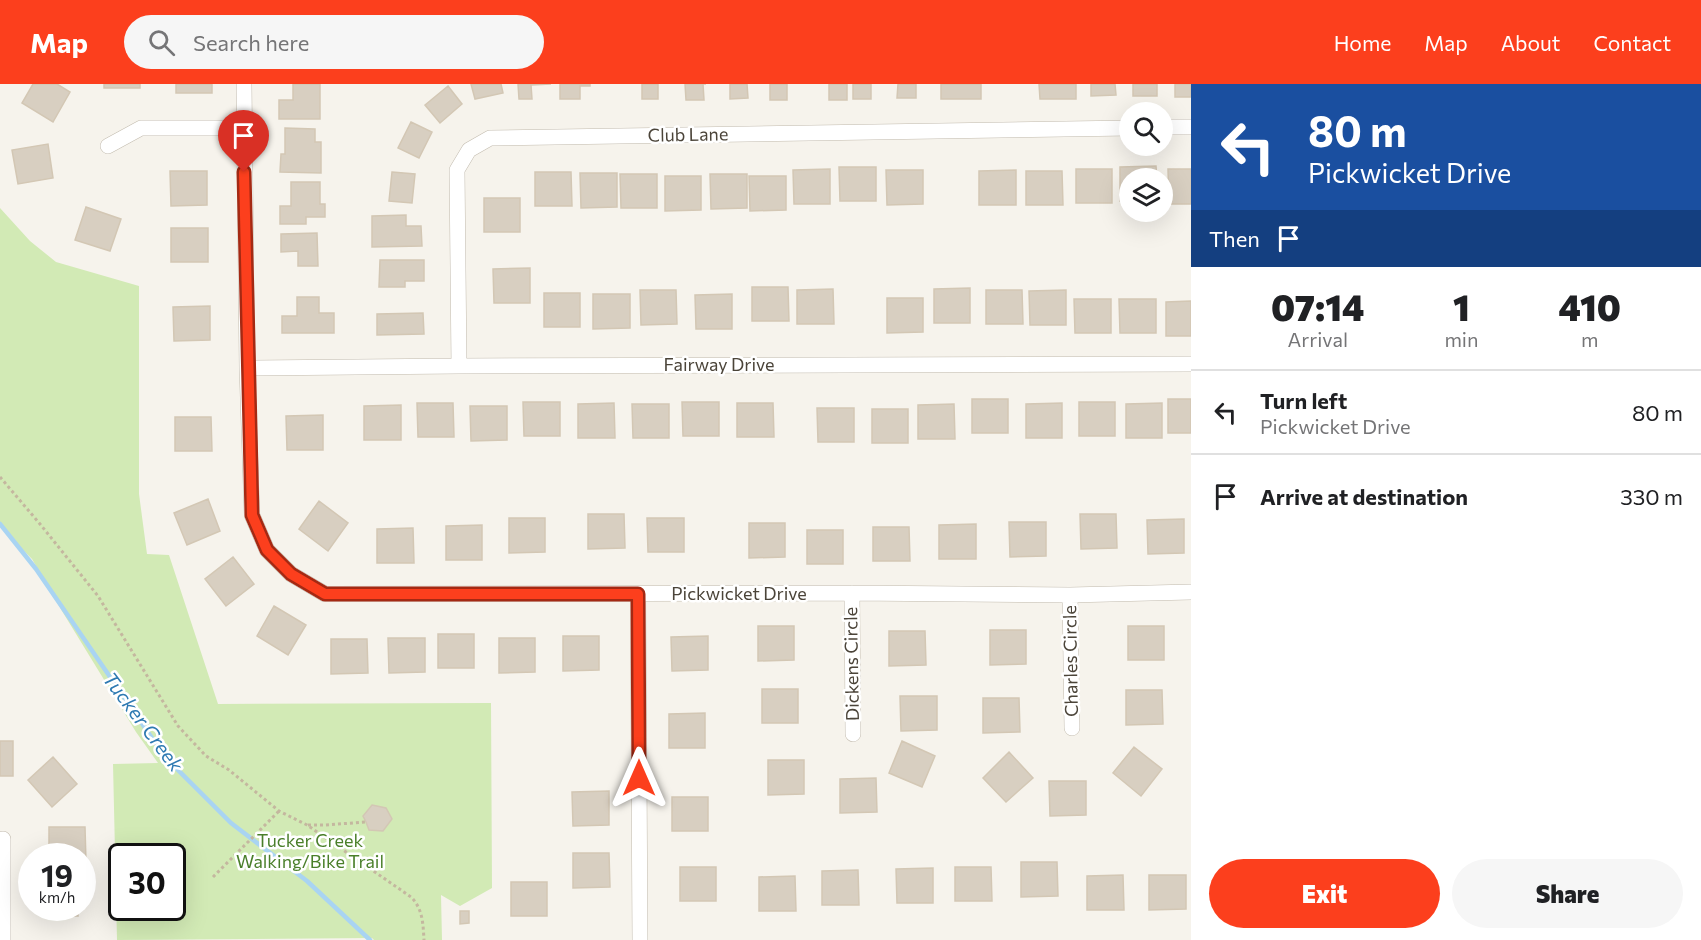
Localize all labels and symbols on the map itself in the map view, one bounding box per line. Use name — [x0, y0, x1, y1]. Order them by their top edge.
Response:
pin — [218, 110, 269, 172]
street label: Club Lane — [648, 122, 728, 146]
street label: Fairway Drive — [664, 353, 774, 375]
street label: Pickwicket Drive — [671, 582, 807, 604]
street label: Charles Circle — [1058, 605, 1082, 717]
street label: Dickens Circle — [839, 607, 863, 721]
water label: Tucker Creek — [99, 667, 190, 777]
position arrow — [607, 746, 671, 810]
park label: Tucker Creek Walking/Bike Trail — [236, 829, 384, 872]
speed limit sign: 30 — [108, 843, 186, 921]

